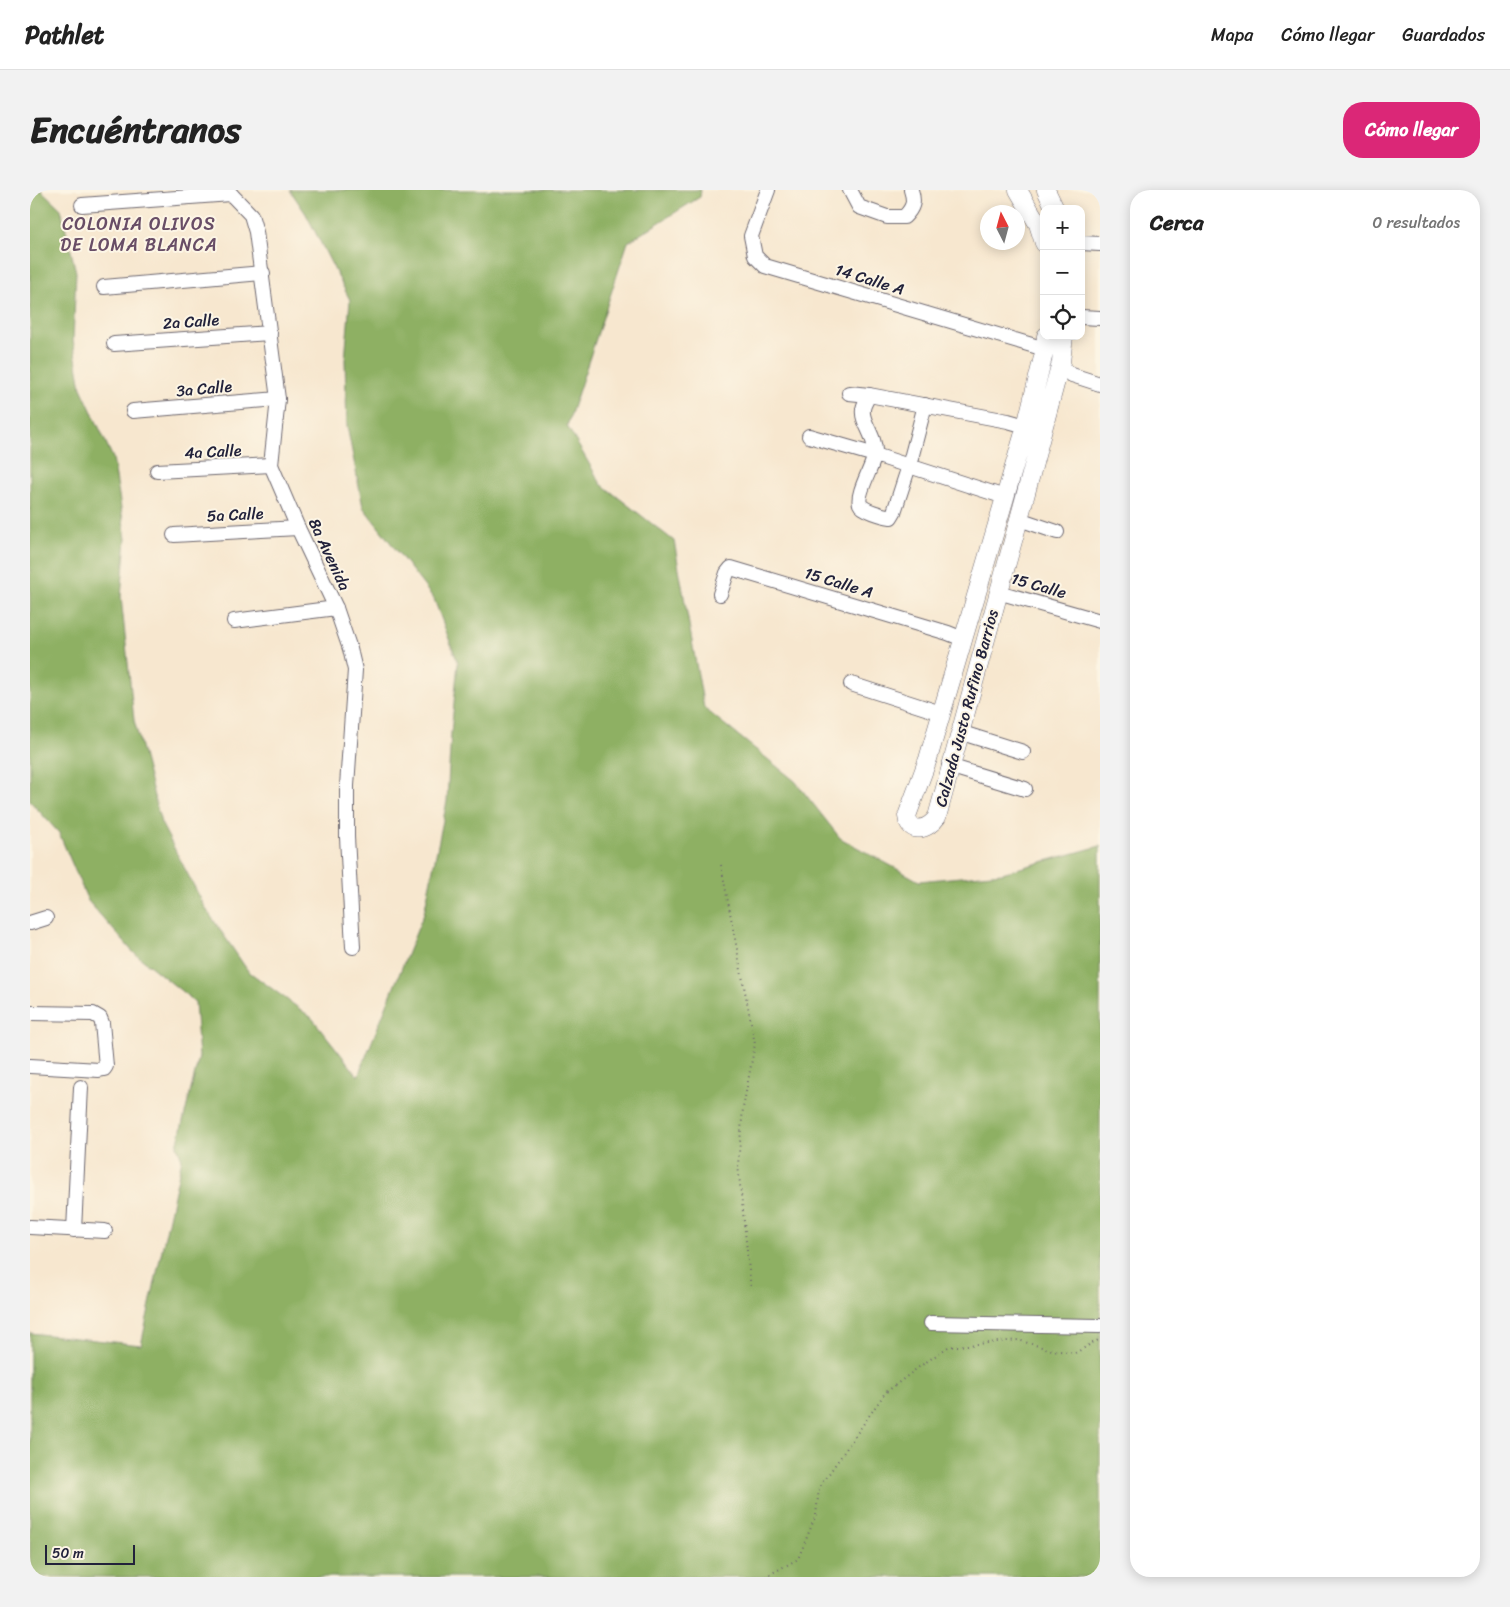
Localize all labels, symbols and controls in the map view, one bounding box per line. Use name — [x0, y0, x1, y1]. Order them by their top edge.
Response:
text: Pathlet — [25, 14, 104, 56]
text: Mapa — [1211, 19, 1253, 51]
text: Cómo llegar — [1281, 19, 1374, 51]
text: Guardados — [1402, 19, 1485, 51]
text: Encuéntranos — [30, 99, 241, 161]
button: Cómo llegar — [1343, 102, 1480, 158]
text: Cerca — [1150, 204, 1204, 242]
north arrow — [980, 205, 1025, 250]
map controls — [1040, 205, 1085, 340]
button: + — [1040, 205, 1085, 250]
district label: COLONIA OLIVOS DE LOMA BLANCA — [60, 208, 218, 261]
text: 0 resultados — [1372, 208, 1460, 237]
button: − — [1040, 250, 1085, 295]
street label: 14 Calle A — [832, 255, 908, 304]
button: locate — [1040, 295, 1085, 340]
street label: 2a Calle — [162, 305, 220, 338]
street label: 3a Calle — [175, 372, 233, 405]
street label: 4a Calle — [184, 436, 243, 467]
street label: 5a Calle — [206, 499, 264, 530]
street label: 8a Avenida — [300, 513, 359, 595]
street label: 15 Calle A — [801, 558, 877, 607]
street label: 15 Calle — [1008, 564, 1070, 607]
street label: Calzada Justo Rufino Barrios — [926, 606, 1007, 810]
text: 50 m — [52, 1541, 84, 1566]
scale bar — [45, 1542, 135, 1565]

